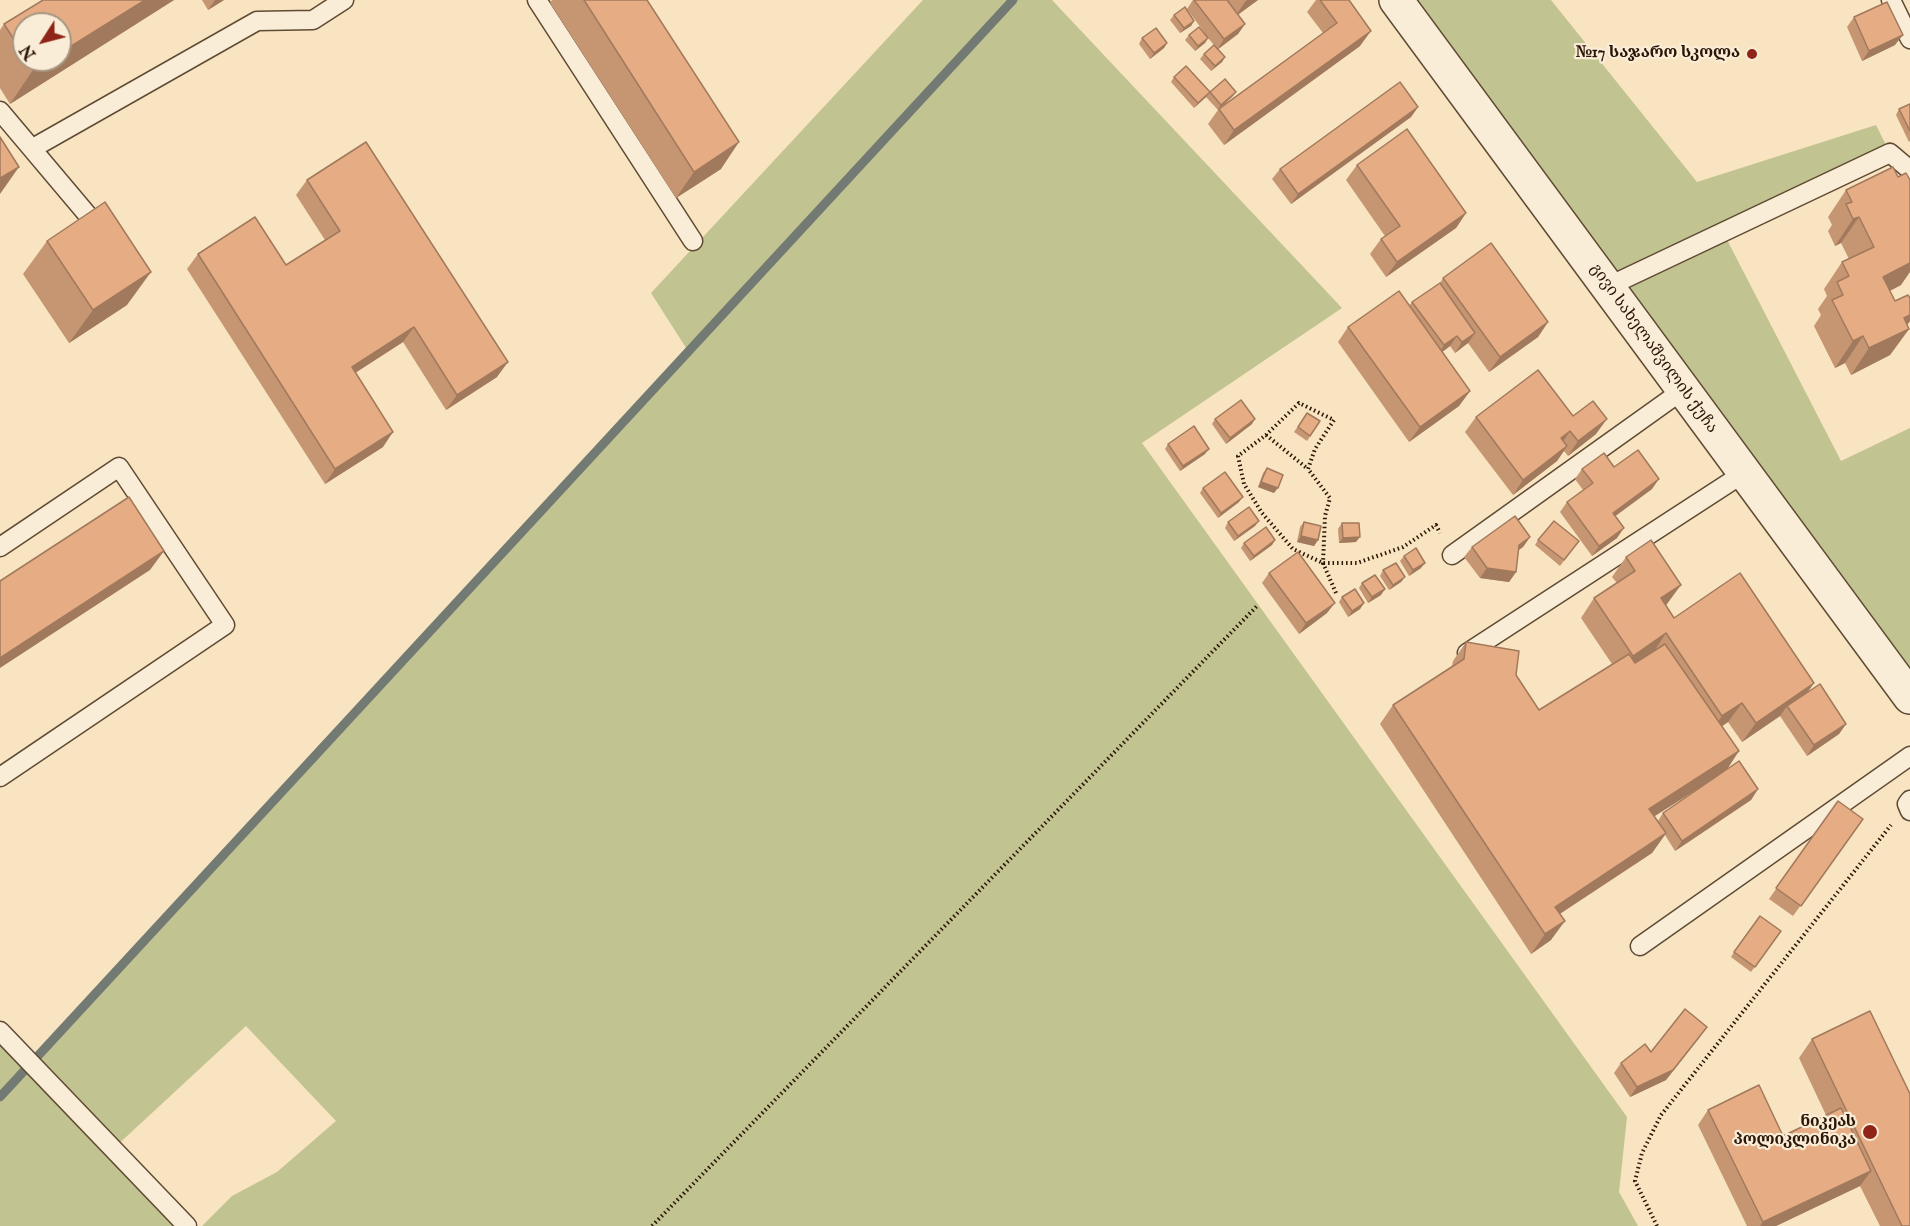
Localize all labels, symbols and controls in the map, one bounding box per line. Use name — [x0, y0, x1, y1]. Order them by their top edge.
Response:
north arrow — [12, 12, 72, 72]
text: N — [17, 40, 41, 63]
place label: №17 საჯარო სკოლა — [1575, 44, 1740, 64]
marker: №17 საჯარო სკოლა — [1745, 47, 1759, 61]
street label: გივი სახელაშვილის ქუჩა — [1585, 260, 1721, 438]
place label: ნიკეას პოლიკლინიკა — [1734, 1113, 1856, 1151]
marker: ნიკეას პოლიკლინიკა — [1861, 1123, 1879, 1141]

